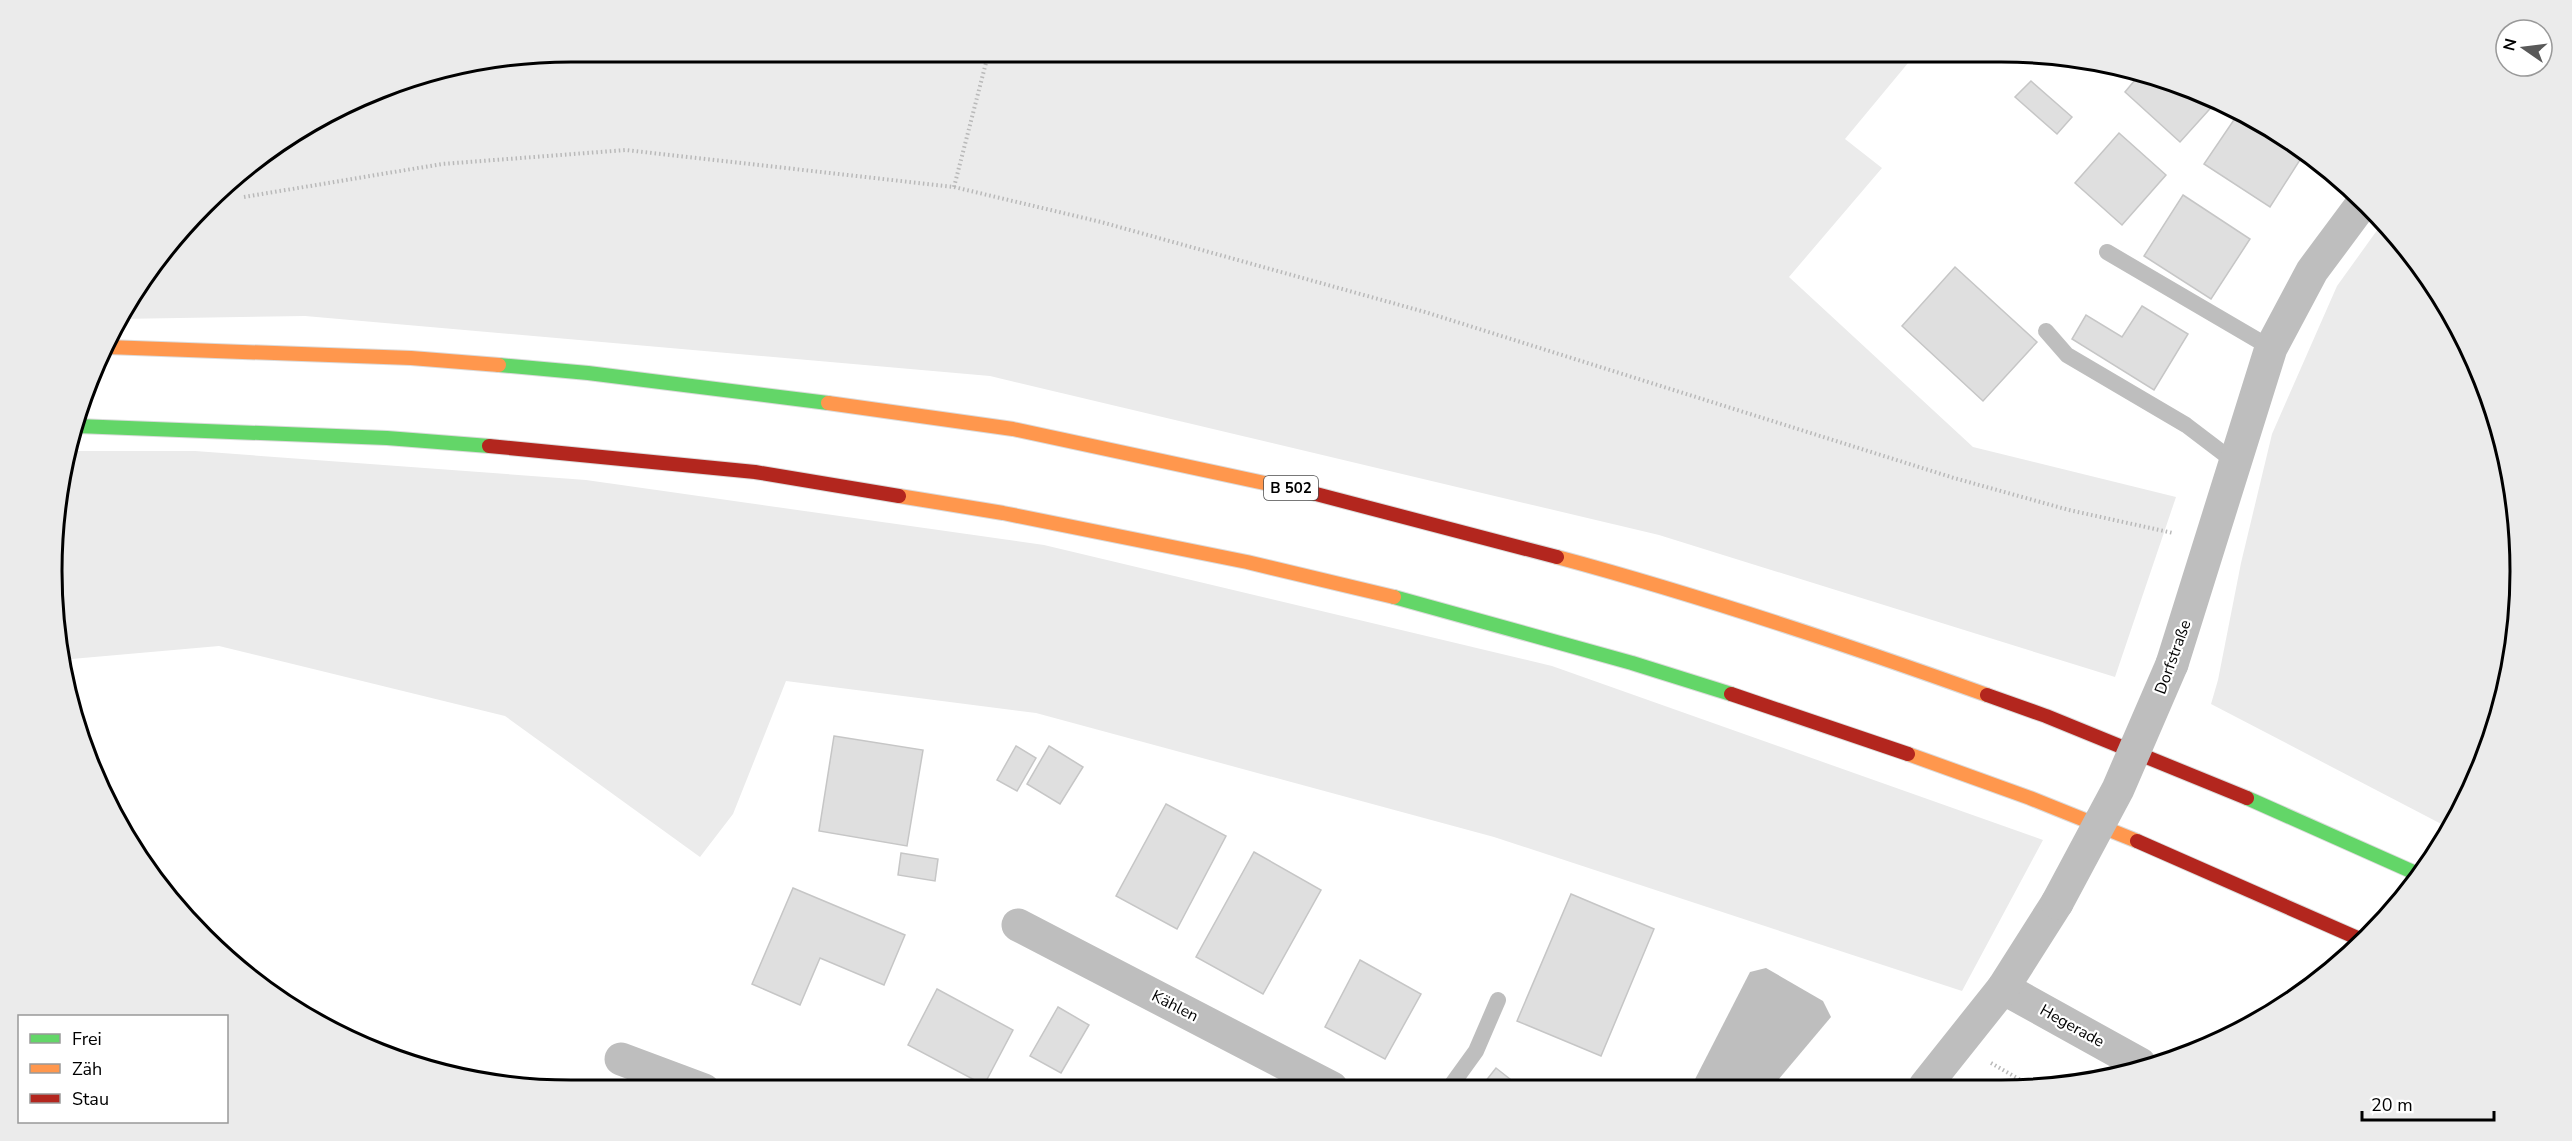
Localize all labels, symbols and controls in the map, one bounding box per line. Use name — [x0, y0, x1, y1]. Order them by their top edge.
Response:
north arrow — [2494, 18, 2554, 78]
text: N — [2498, 36, 2523, 53]
road number: B 502 — [1264, 476, 1318, 500]
street label: Dorfstraße — [2149, 617, 2197, 697]
street label: Kählen — [1148, 985, 1202, 1027]
street label: Hegerade — [2036, 999, 2108, 1053]
legend — [18, 1015, 228, 1123]
text: Frei — [72, 1027, 102, 1051]
text: Zäh — [72, 1057, 102, 1081]
scale bar — [2362, 1084, 2494, 1122]
text: Stau — [72, 1087, 109, 1111]
text: 20 m — [2371, 1093, 2413, 1117]

